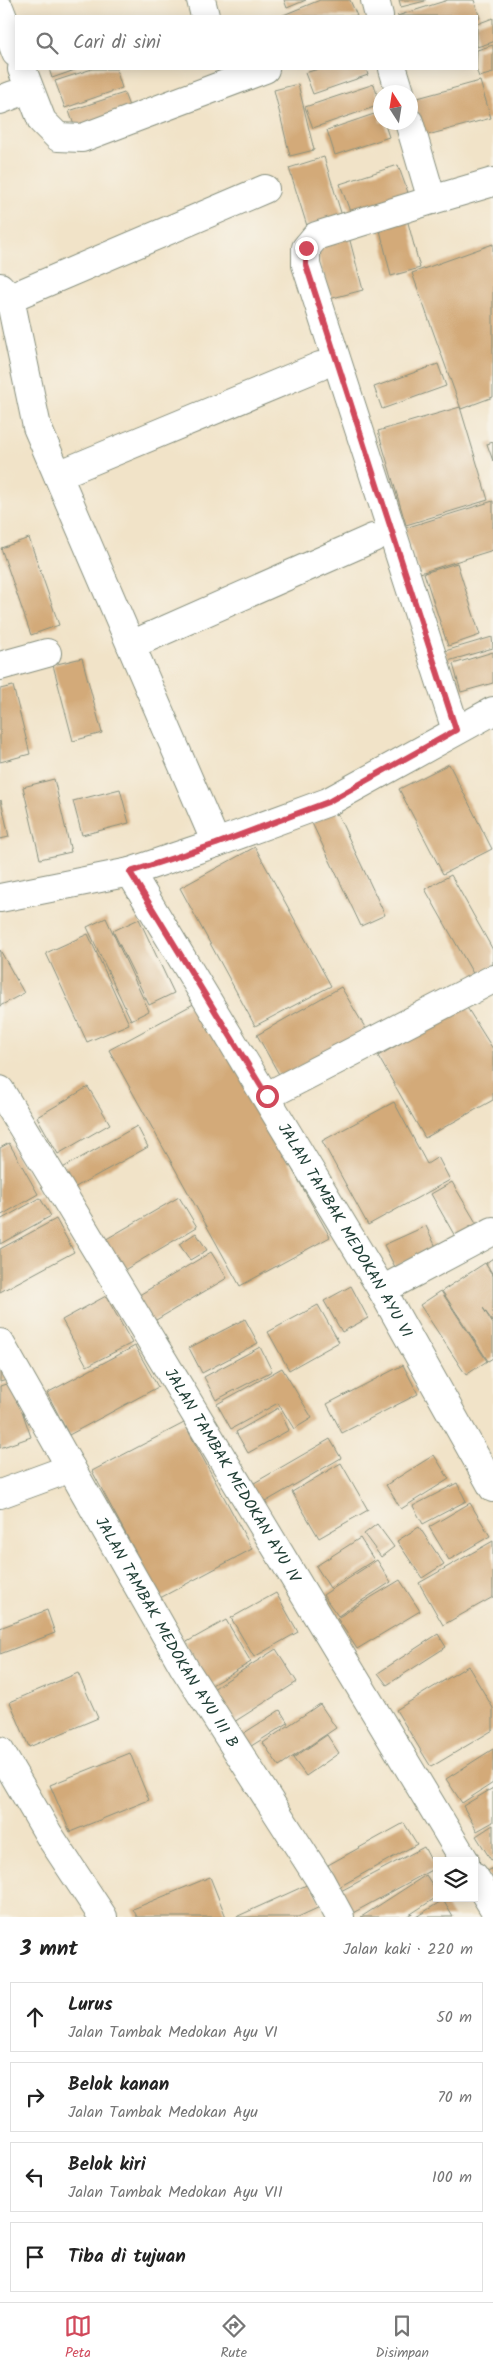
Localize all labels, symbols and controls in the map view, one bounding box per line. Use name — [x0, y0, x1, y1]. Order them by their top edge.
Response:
search box — [15, 15, 478, 70]
text: Cari di sini — [73, 28, 161, 58]
icon: search — [33, 29, 61, 57]
north arrow — [373, 85, 418, 130]
route end — [295, 237, 318, 260]
route start — [256, 1085, 279, 1108]
street label: JALAN TAMBAK MEDOKAN AYU VI — [271, 1118, 419, 1343]
street label: JALAN TAMBAK MEDOKAN AYU IV — [158, 1363, 308, 1589]
street label: JALAN TAMBAK MEDOKAN AYU III B — [89, 1512, 245, 1753]
map controls — [433, 1857, 478, 1902]
button: layers — [433, 1857, 478, 1902]
text: 3 mnt — [20, 1933, 78, 1966]
text: Jalan kaki · 220 m — [343, 1937, 473, 1962]
text: Lurus — [68, 1990, 113, 2020]
icon: ahead — [21, 2003, 49, 2031]
text: 50 m — [436, 2005, 472, 2030]
text: Jalan Tambak Medokan Ayu VI — [68, 2020, 278, 2045]
text: Belok kanan — [68, 2070, 169, 2100]
icon: right — [21, 2083, 49, 2111]
text: 70 m — [437, 2085, 472, 2110]
text: Jalan Tambak Medokan Ayu — [68, 2100, 258, 2125]
text: Belok kiri — [68, 2150, 146, 2180]
icon: left — [21, 2163, 49, 2191]
text: 100 m — [432, 2165, 472, 2190]
text: Jalan Tambak Medokan Ayu VII — [68, 2180, 283, 2205]
text: Tiba di tujuan — [68, 2242, 186, 2272]
icon: arrive — [21, 2243, 49, 2271]
tab: Peta — [64, 2312, 92, 2364]
tab: Rute — [220, 2312, 248, 2364]
tab: Disimpan — [376, 2312, 429, 2364]

